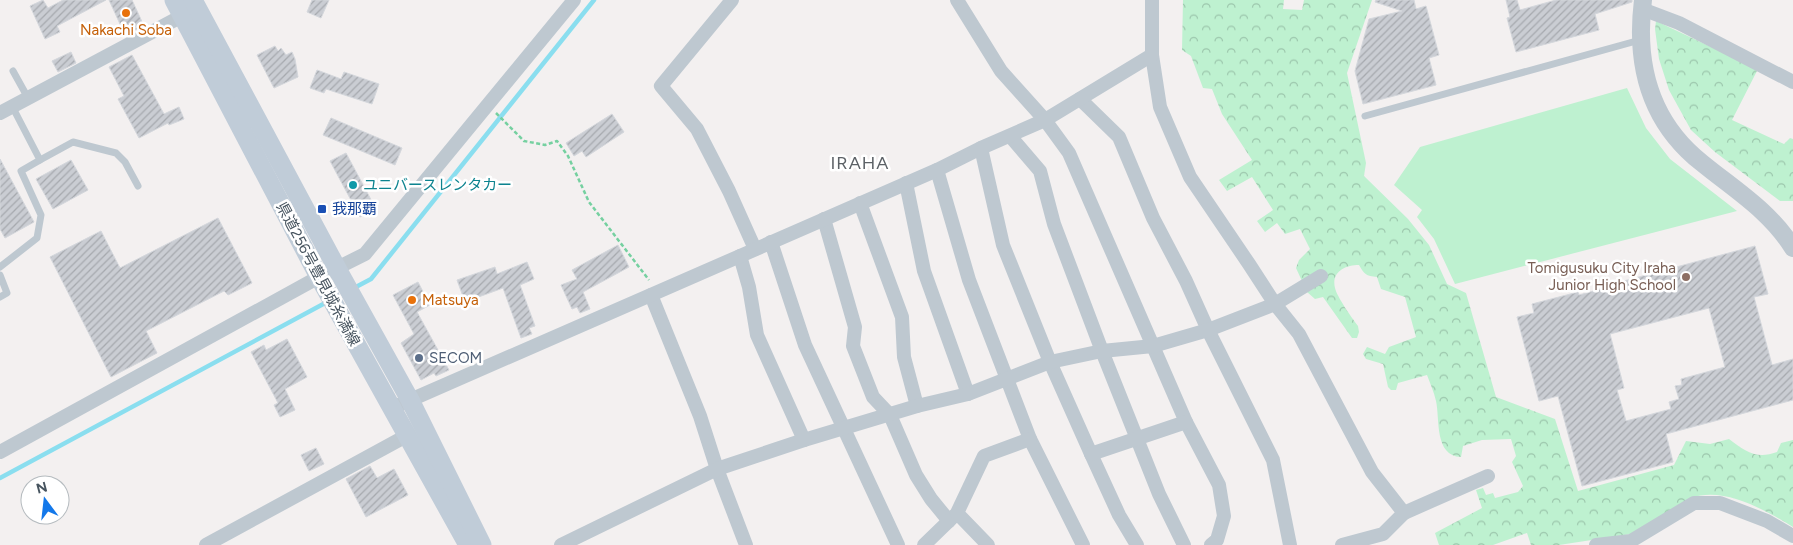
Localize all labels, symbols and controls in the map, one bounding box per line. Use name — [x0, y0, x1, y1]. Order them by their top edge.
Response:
marker: Nakachi Soba — [120, 7, 132, 19]
place label: Nakachi Soba — [80, 21, 172, 39]
district label: IRAHA — [830, 152, 890, 174]
place label: ユニバースレンタカー — [363, 176, 512, 194]
marker: ユニバースレンタカー — [347, 179, 359, 191]
street label: 県道256号豊見城糸満線 — [272, 199, 364, 349]
place label: 我那覇 — [332, 200, 377, 218]
marker: 我那覇 — [316, 203, 328, 215]
place label: Tomigusuku City Iraha Junior High School — [1527, 259, 1676, 294]
marker: Tomigusuku City Iraha Junior High School — [1680, 271, 1692, 283]
place label: Matsuya — [422, 291, 479, 309]
marker: Matsuya — [406, 294, 418, 306]
place label: SECOM — [429, 349, 482, 367]
marker: SECOM — [413, 352, 425, 364]
north arrow — [20, 475, 70, 525]
text: N — [34, 478, 49, 498]

